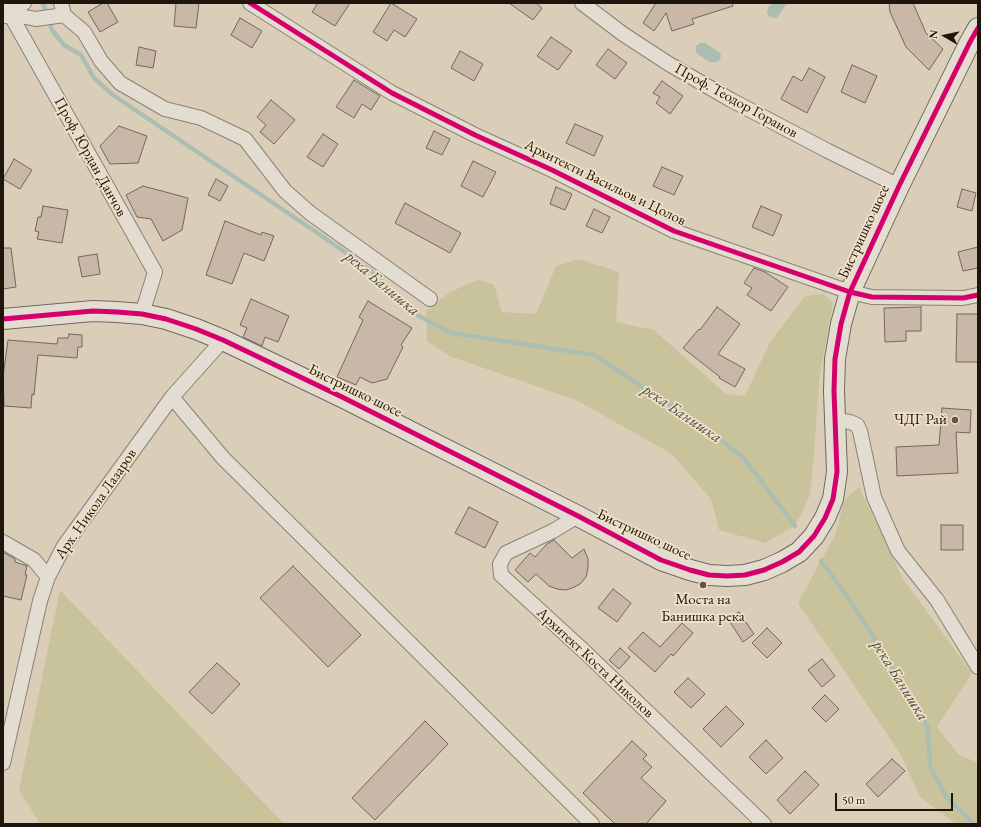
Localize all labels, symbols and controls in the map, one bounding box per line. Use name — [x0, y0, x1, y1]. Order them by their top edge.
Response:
north arrow — [925, 16, 965, 56]
text: N — [926, 29, 941, 40]
street label: Проф. Теодор Горанов — [671, 60, 801, 142]
street label: Проф. Юрдан Данчов — [50, 94, 130, 220]
street label: Архитекти Васильов и Цолов — [521, 136, 689, 230]
street label: Бистришко шосе — [834, 182, 894, 282]
water label: река Банишка — [341, 247, 423, 321]
street label: Бистришко шосе — [305, 361, 405, 421]
water label: река Банишка — [639, 381, 725, 447]
place label: ЧДГ Рай — [894, 411, 947, 429]
marker: ЧДГ Рай — [950, 415, 960, 425]
street label: Арх. Никола Лазаров — [51, 445, 141, 563]
street label: Бистришко шосе — [594, 505, 694, 565]
marker: Моста на Банишка река — [698, 580, 708, 590]
place label: Моста на Банишка река — [661, 591, 745, 626]
street label: Архитект Коста Николов — [533, 604, 657, 722]
water label: река Банишка — [868, 637, 932, 725]
scale bar — [837, 785, 955, 811]
text: 50 m — [842, 792, 865, 808]

